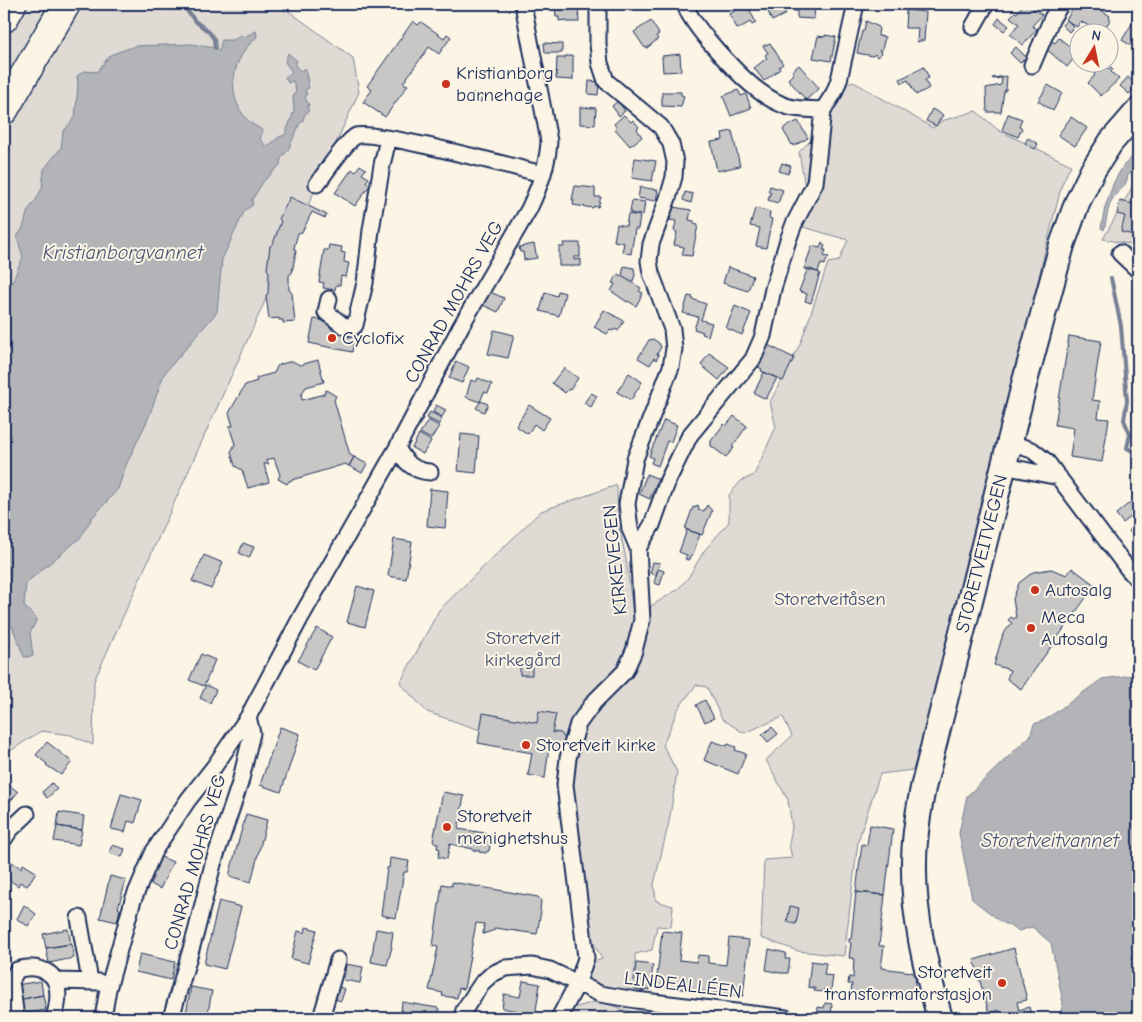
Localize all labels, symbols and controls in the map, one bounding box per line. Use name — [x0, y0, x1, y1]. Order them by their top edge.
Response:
north arrow — [1070, 22, 1120, 72]
text: N — [1090, 27, 1102, 45]
place label: Kristianborg barnehage — [456, 62, 554, 106]
marker: Kristianborg barnehage — [440, 78, 452, 90]
street label: CONRAD MOHRS VEG — [400, 217, 508, 387]
water label: Kristianborgvannet — [43, 241, 205, 264]
place label: Cyclofix — [342, 327, 405, 349]
marker: Cyclofix — [326, 332, 338, 344]
street label: STORETVEITVEGEN — [951, 472, 1012, 635]
street label: KIRKEVEGEN — [598, 504, 632, 616]
place label: Autosalg — [1045, 579, 1112, 601]
marker: Autosalg — [1029, 584, 1041, 596]
park label: Storetveitåsen — [774, 588, 886, 610]
place label: Meca Autosalg — [1041, 606, 1108, 650]
marker: Meca Autosalg — [1025, 622, 1037, 634]
park label: Storetveit kirkegård — [485, 627, 561, 671]
place label: Storetveit kirke — [536, 734, 656, 756]
marker: Storetveit kirke — [520, 739, 532, 751]
street label: CONRAD MOHRS VEG — [159, 771, 231, 953]
place label: Storetveit menighetshus — [457, 805, 568, 849]
marker: Storetveit menighetshus — [441, 821, 453, 833]
water label: Storetveitvannet — [981, 829, 1121, 852]
place label: Storetveit transformatorstasjon — [824, 961, 993, 1005]
street label: LINDEALLÉEN — [623, 967, 743, 1003]
marker: Storetveit transformatorstasjon — [996, 977, 1008, 989]

